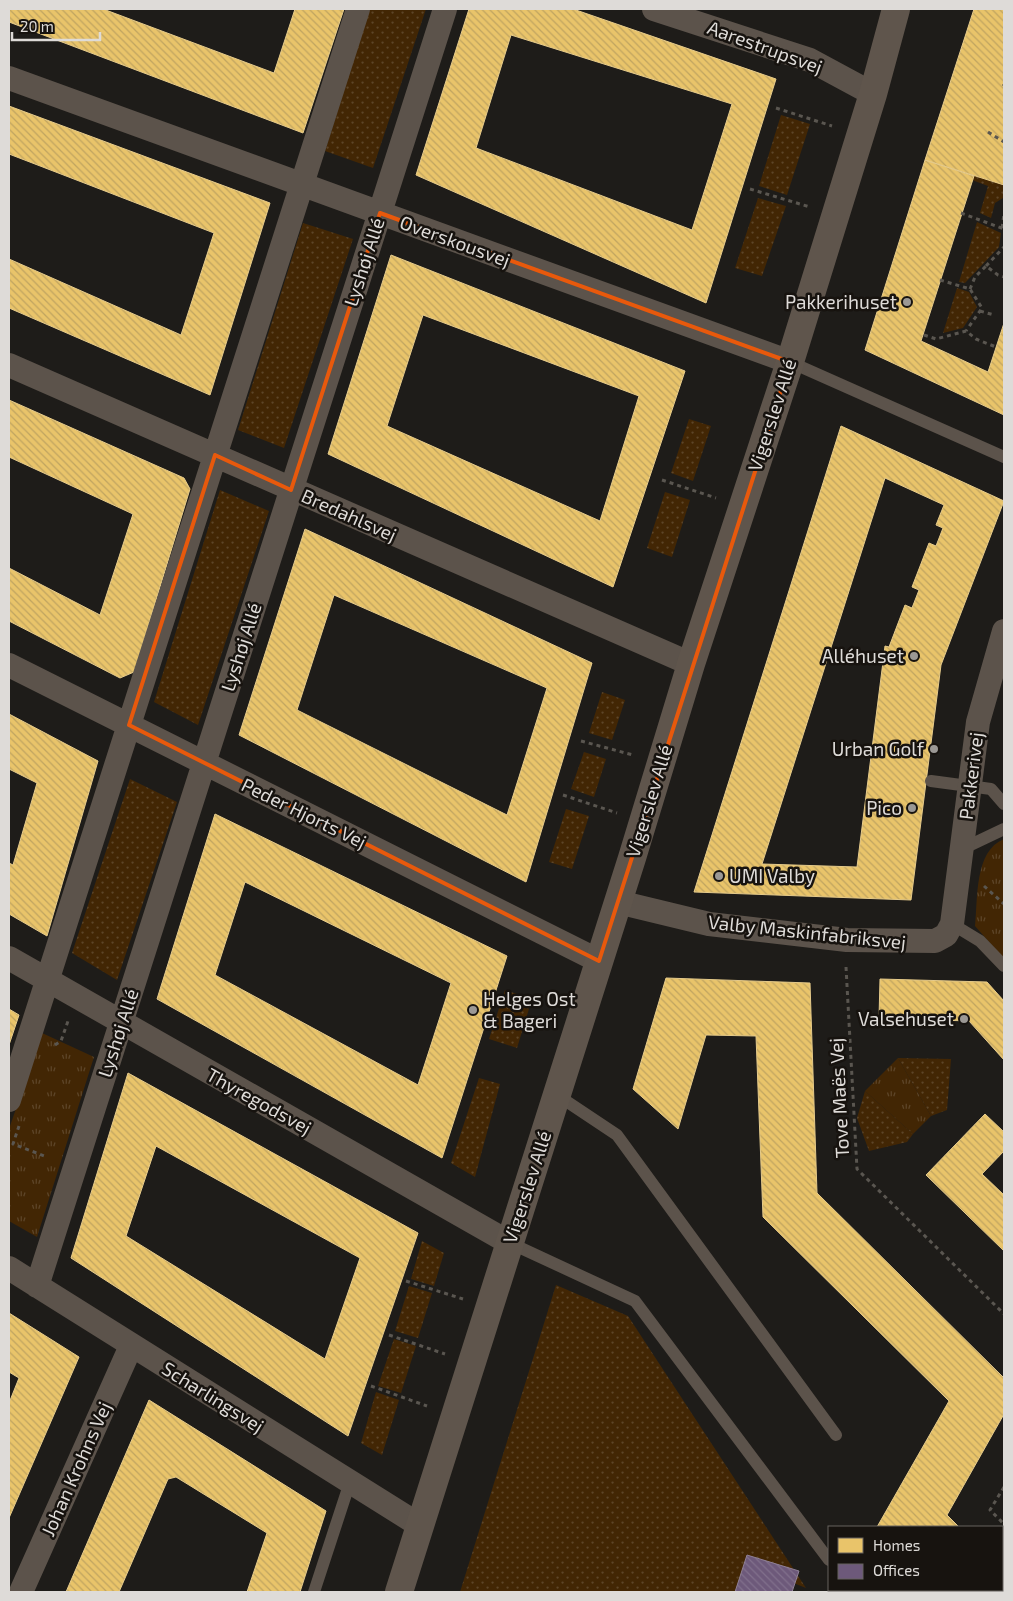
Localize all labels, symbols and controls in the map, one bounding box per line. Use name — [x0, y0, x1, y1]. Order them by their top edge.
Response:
scale bar — [12, 10, 100, 42]
street label: Aarestrupsvej — [705, 15, 826, 78]
text: 20 m — [20, 17, 54, 35]
street label: Overskousvej — [397, 210, 513, 271]
street label: Lyshøj Allé — [338, 215, 389, 309]
place label: Pakkerihuset — [785, 290, 897, 313]
marker: Pakkerihuset — [901, 296, 913, 308]
street label: Vigerslev Allé — [743, 356, 801, 474]
street label: Bredahlsvej — [298, 483, 400, 546]
street label: Lyshøj Allé — [215, 600, 266, 694]
place label: Alléhuset — [822, 644, 904, 667]
marker: Alléhuset — [908, 650, 920, 662]
street label: Pakkerivej — [954, 731, 987, 821]
place label: Urban Golf — [832, 737, 925, 760]
street label: Vigerslev Allé — [620, 742, 677, 860]
marker: Urban Golf — [928, 743, 940, 755]
street label: Peder Hjorts Vej — [238, 772, 370, 853]
place label: Pico — [866, 796, 902, 819]
marker: Pico — [906, 802, 918, 814]
place label: UMI Valby — [729, 864, 815, 887]
marker: UMI Valby — [713, 870, 725, 882]
street label: Valby Maskinfabriksvej — [707, 910, 907, 953]
street label: Lyshøj Allé — [92, 986, 143, 1080]
place label: Helges Ost & Bageri — [483, 987, 576, 1032]
marker: Helges Ost & Bageri — [467, 1004, 479, 1016]
place label: Valsehuset — [858, 1007, 954, 1030]
marker: Valsehuset — [958, 1013, 970, 1025]
street label: Tove Maës Vej — [824, 1037, 853, 1159]
street label: Thyregodsvej — [203, 1062, 316, 1139]
street label: Vigerslev Allé — [498, 1128, 556, 1246]
street label: Scharlingsvej — [158, 1356, 268, 1437]
street label: Johan Krohns Vej — [36, 1398, 115, 1540]
legend — [828, 1526, 1003, 1591]
text: Homes — [873, 1536, 920, 1554]
text: Offices — [873, 1561, 920, 1579]

